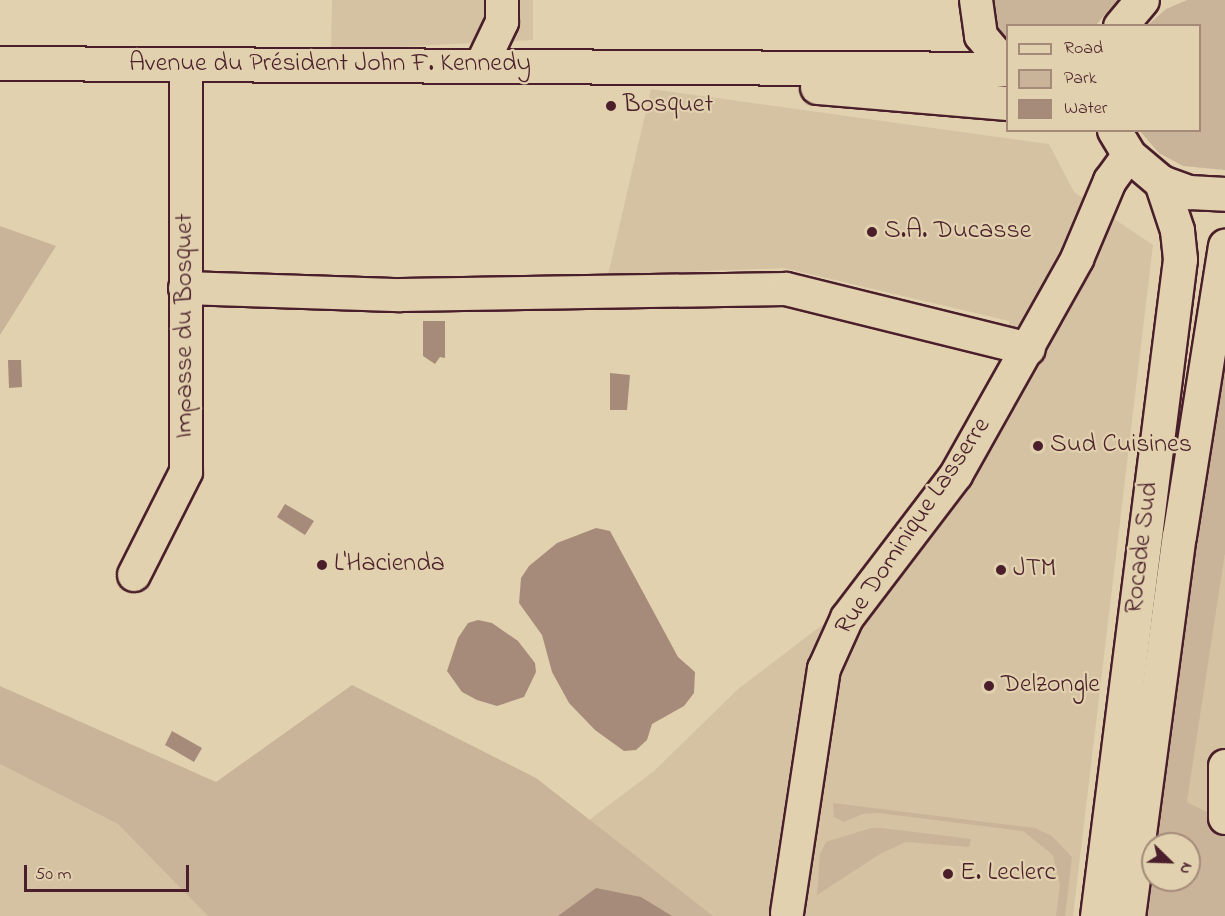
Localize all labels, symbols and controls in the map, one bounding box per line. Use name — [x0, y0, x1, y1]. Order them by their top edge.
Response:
legend — [1006, 24, 1201, 132]
text: Road — [1064, 36, 1103, 62]
street label: Avenue du Président John F. Kennedy — [129, 49, 531, 81]
text: Park — [1064, 66, 1097, 92]
place label: Bosquet — [623, 90, 713, 122]
text: Water — [1064, 96, 1107, 122]
marker: Bosquet — [604, 99, 618, 113]
street label: Impasse du Bosquet — [170, 213, 202, 439]
place label: S.A. Ducasse — [884, 216, 1031, 248]
marker: S.A. Ducasse — [865, 225, 879, 239]
street label: Rue Dominique Lasserre — [830, 412, 998, 642]
place label: Sud Cuisines — [1050, 430, 1192, 462]
marker: Sud Cuisines — [1031, 439, 1045, 453]
street label: Rocade Sud — [1119, 480, 1167, 616]
place label: L'Hacienda — [334, 549, 445, 581]
place label: JTM — [1013, 554, 1056, 586]
marker: L'Hacienda — [315, 558, 329, 572]
marker: JTM — [994, 563, 1008, 577]
place label: Delzongle — [1001, 670, 1100, 702]
marker: Delzongle — [982, 679, 996, 693]
north arrow — [1141, 832, 1201, 892]
scale bar — [27, 853, 192, 891]
place label: E. Leclerc — [960, 858, 1056, 890]
text: N — [1173, 859, 1199, 878]
text: 50 m — [35, 862, 72, 888]
marker: E. Leclerc — [941, 867, 955, 881]

